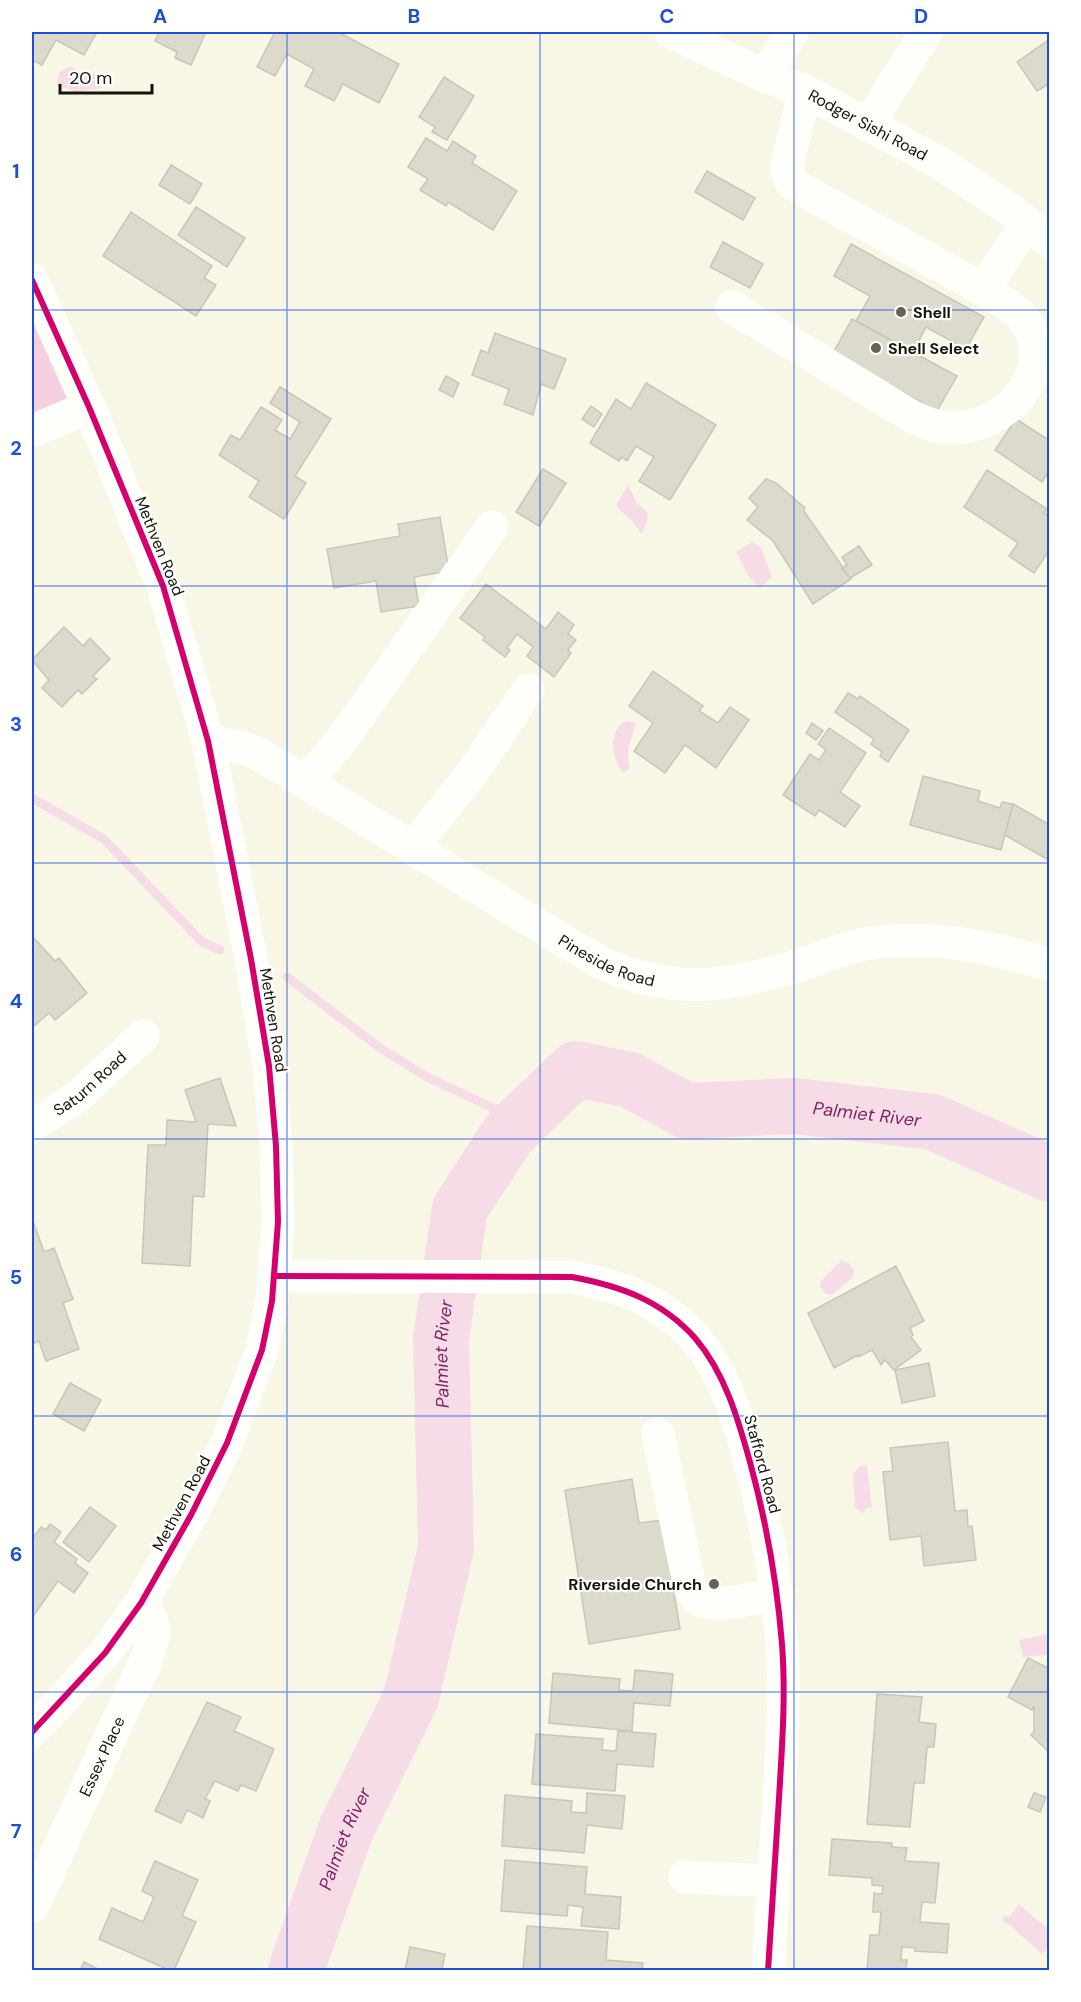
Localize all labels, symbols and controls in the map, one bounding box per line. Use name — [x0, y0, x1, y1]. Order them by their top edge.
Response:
text: A — [153, 3, 167, 29]
text: B — [408, 3, 420, 29]
text: C — [660, 3, 674, 29]
text: D — [914, 3, 928, 29]
scale bar — [60, 57, 152, 95]
text: 20 m — [69, 66, 112, 90]
street label: Rodger Sishi Road — [805, 85, 931, 165]
text: 1 — [12, 158, 20, 184]
place label: Shell — [913, 302, 951, 323]
marker: Shell — [894, 305, 908, 319]
place label: Shell Select — [888, 338, 979, 359]
marker: Shell Select — [869, 341, 883, 355]
text: 2 — [10, 435, 22, 461]
street label: Methven Road — [130, 493, 189, 599]
text: 3 — [10, 711, 22, 737]
street label: Pineside Road — [554, 930, 657, 991]
street label: Methven Road — [255, 966, 292, 1074]
text: 4 — [10, 988, 23, 1014]
street label: Saturn Road — [49, 1047, 131, 1121]
water label: Palmiet River — [812, 1096, 923, 1133]
text: 5 — [10, 1264, 22, 1290]
water label: Palmiet River — [429, 1297, 459, 1408]
street label: Stafford Road — [739, 1412, 786, 1516]
street label: Methven Road — [147, 1452, 215, 1555]
text: 6 — [10, 1541, 22, 1567]
place label: Riverside Church — [568, 1574, 702, 1595]
marker: Riverside Church — [707, 1577, 721, 1591]
street label: Essex Place — [75, 1713, 130, 1800]
water label: Palmiet River — [313, 1782, 377, 1893]
text: 7 — [11, 1818, 22, 1844]

